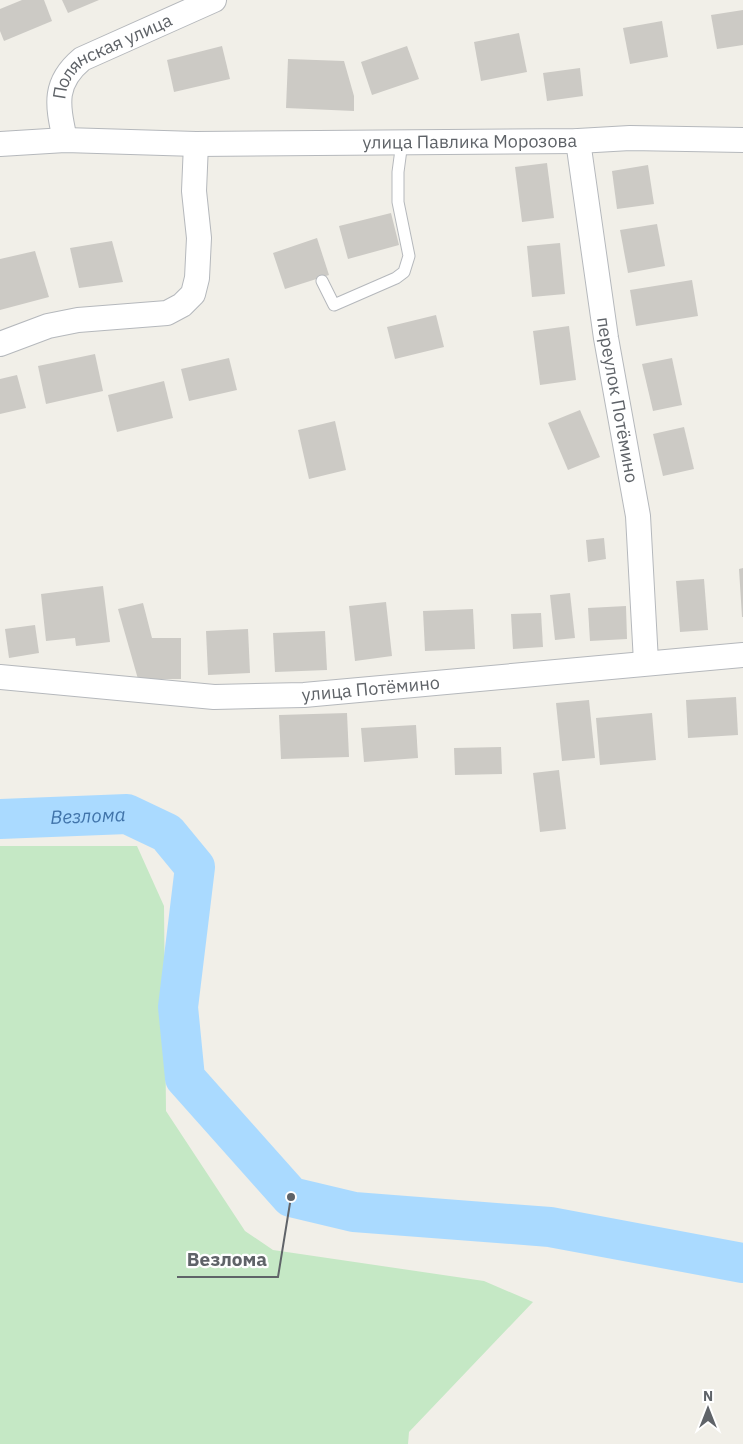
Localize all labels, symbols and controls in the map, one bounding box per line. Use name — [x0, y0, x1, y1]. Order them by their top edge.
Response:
street label: Полянская улица — [47, 8, 176, 101]
street label: улица Павлика Морозова — [362, 129, 578, 154]
street label: переулок Потёмино — [592, 316, 644, 485]
street label: улица Потёмино — [301, 671, 441, 706]
water label: Везлома — [50, 802, 126, 829]
callout: Везлома — [177, 1243, 278, 1277]
text: Везлома — [187, 1247, 267, 1271]
north arrow — [683, 1384, 733, 1434]
text: N — [703, 1387, 713, 1405]

